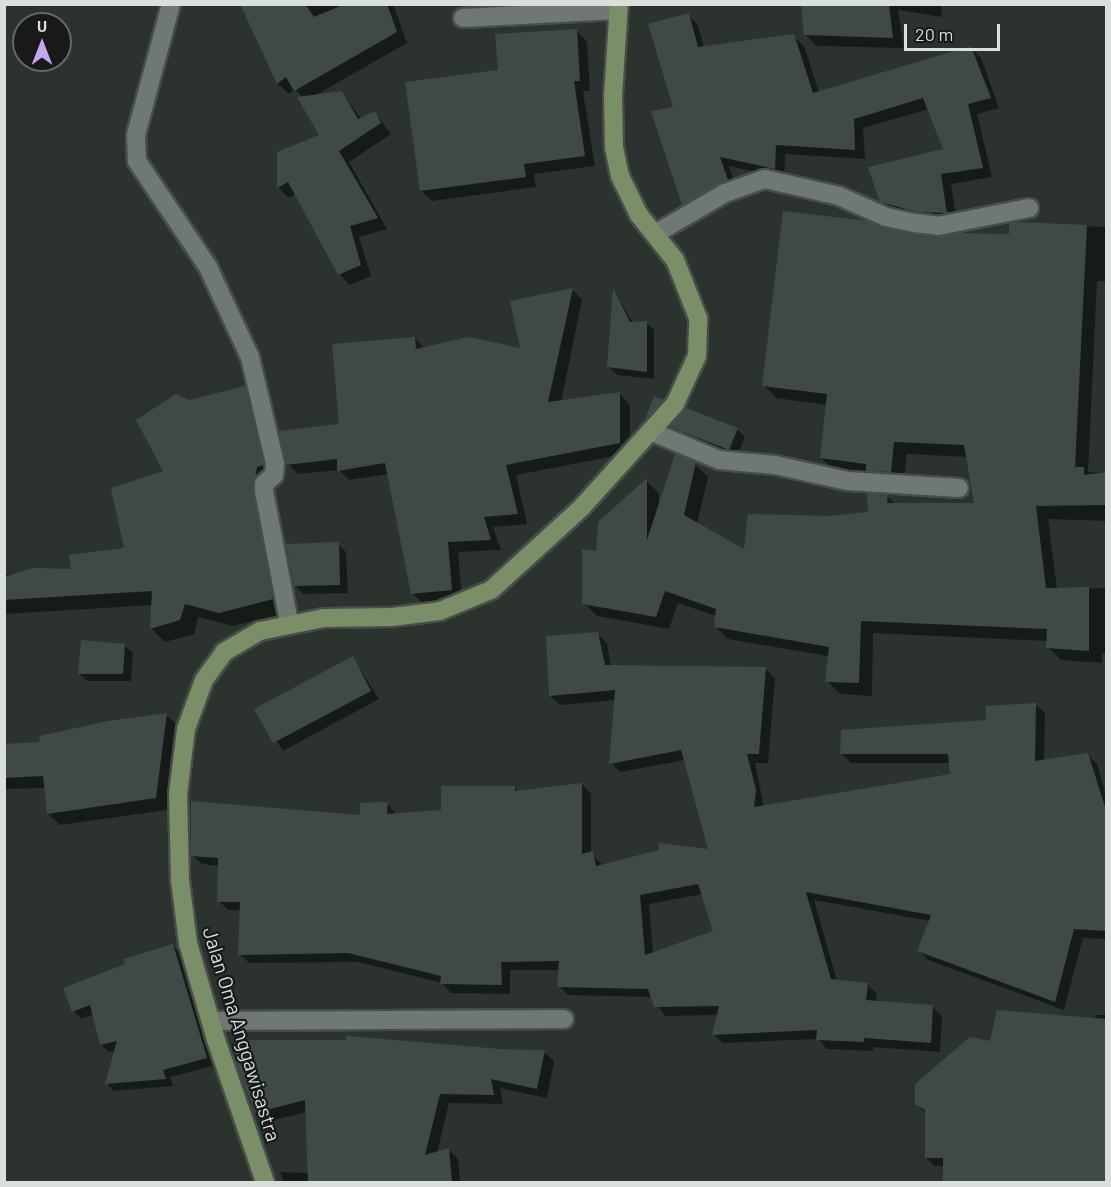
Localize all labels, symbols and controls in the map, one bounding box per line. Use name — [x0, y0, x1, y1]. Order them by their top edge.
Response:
north arrow — [12, 12, 72, 72]
scale bar — [907, 12, 1003, 50]
text: U — [37, 16, 47, 35]
text: 20 m — [915, 23, 953, 45]
street label: Jalan Oma Anggawisastra — [198, 924, 286, 1144]

